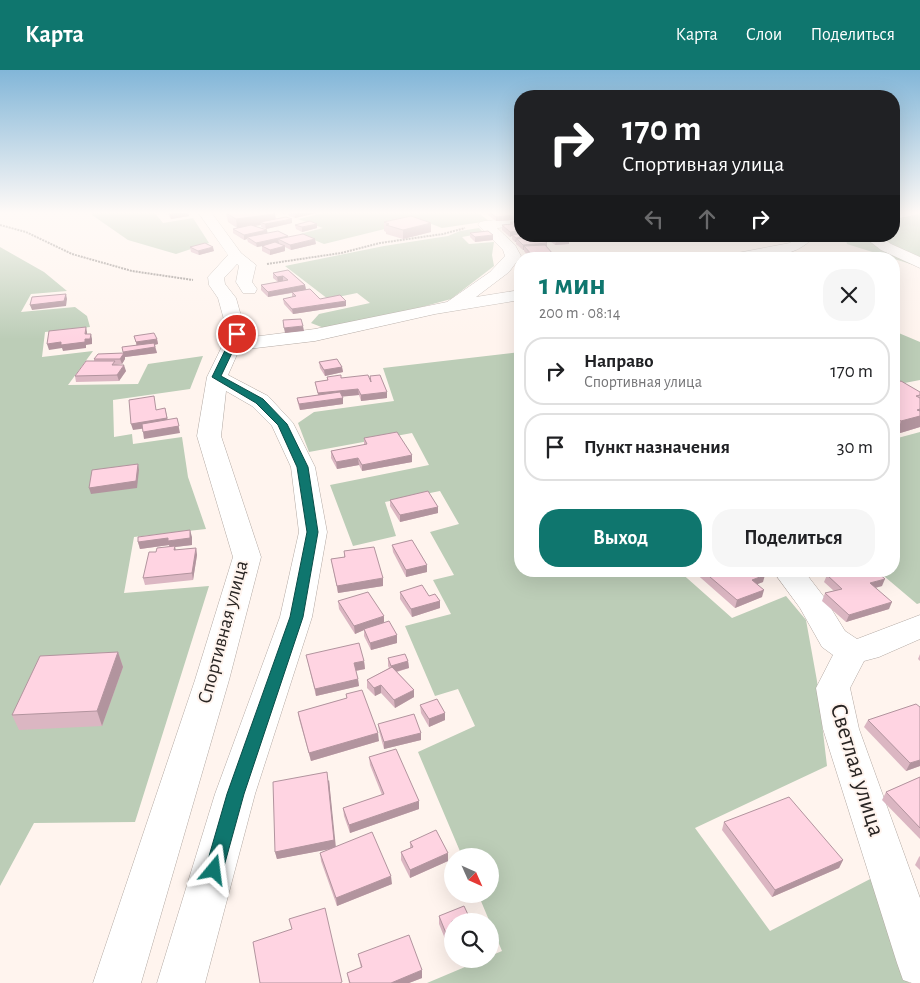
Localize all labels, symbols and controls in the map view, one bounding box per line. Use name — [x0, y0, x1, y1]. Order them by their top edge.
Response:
text: Карта — [25, 23, 84, 47]
text: Карта — [676, 26, 718, 44]
text: Слои — [746, 26, 782, 44]
text: Поделиться — [810, 26, 895, 44]
icon: right — [539, 110, 604, 175]
text: 170 m — [622, 112, 702, 147]
text: Спортивная улица — [622, 153, 784, 175]
icon: left — [640, 205, 668, 233]
icon: ahead — [693, 205, 721, 233]
icon: right — [746, 205, 774, 233]
button: close — [823, 269, 875, 321]
text: 1 мин — [539, 270, 606, 300]
text: 200 m · 08:14 — [539, 305, 620, 321]
pin — [216, 313, 258, 355]
icon: arrive — [223, 320, 251, 348]
text: Направо — [584, 352, 654, 371]
icon: right — [541, 357, 569, 385]
text: 170 m — [830, 362, 873, 381]
text: Спортивная улица — [584, 374, 702, 390]
icon: arrive — [541, 433, 569, 461]
text: Пункт назначения — [584, 438, 730, 457]
text: 30 m — [837, 438, 873, 457]
button: Выход — [539, 509, 702, 567]
button: Поделиться — [712, 509, 875, 567]
street label: Спортивная улица — [194, 558, 252, 706]
street label: Светлая улица — [825, 701, 889, 839]
position arrow — [187, 843, 239, 895]
north arrow — [444, 848, 499, 902]
map controls — [444, 848, 499, 968]
button: search — [444, 913, 499, 968]

